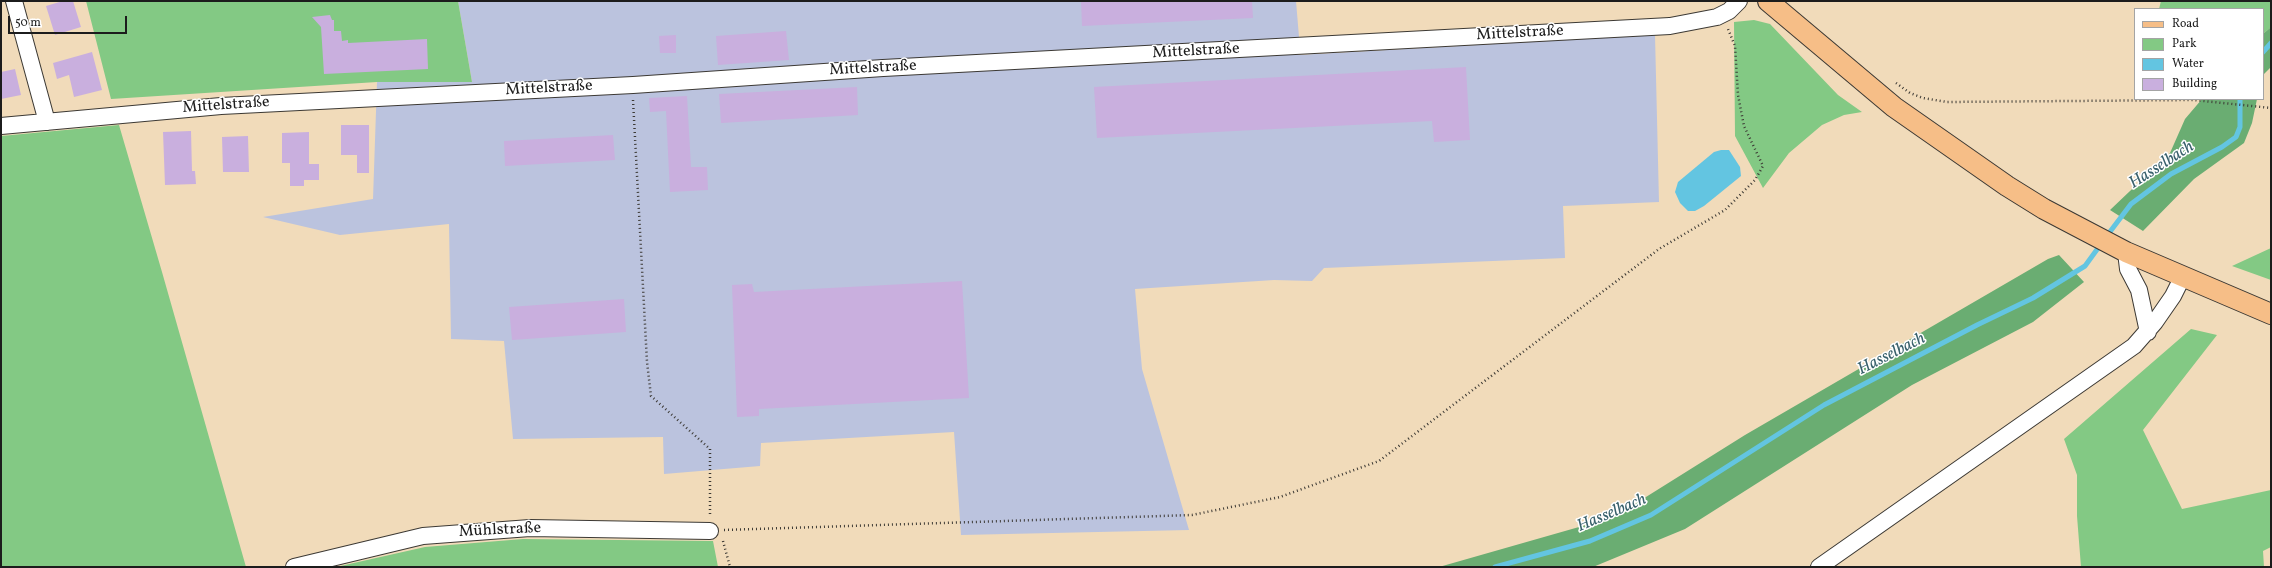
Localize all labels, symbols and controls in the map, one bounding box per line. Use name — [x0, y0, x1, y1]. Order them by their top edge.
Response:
scale bar — [10, 8, 129, 34]
legend — [2134, 8, 2264, 100]
text: 50 m — [15, 15, 41, 31]
text: Road — [2172, 16, 2199, 32]
street label: Mittelstraße — [1476, 22, 1564, 46]
text: Park — [2172, 36, 2197, 52]
street label: Mittelstraße — [1152, 40, 1240, 64]
text: Water — [2172, 56, 2204, 72]
street label: Mittelstraße — [829, 57, 917, 81]
text: Building — [2172, 76, 2217, 92]
street label: Mittelstraße — [505, 77, 593, 101]
street label: Mittelstraße — [182, 93, 270, 119]
water label: Hasselbach — [2126, 137, 2198, 195]
water label: Hasselbach — [1855, 329, 1929, 381]
water label: Hasselbach — [1574, 490, 1650, 538]
street label: Mühlstraße — [458, 519, 542, 543]

